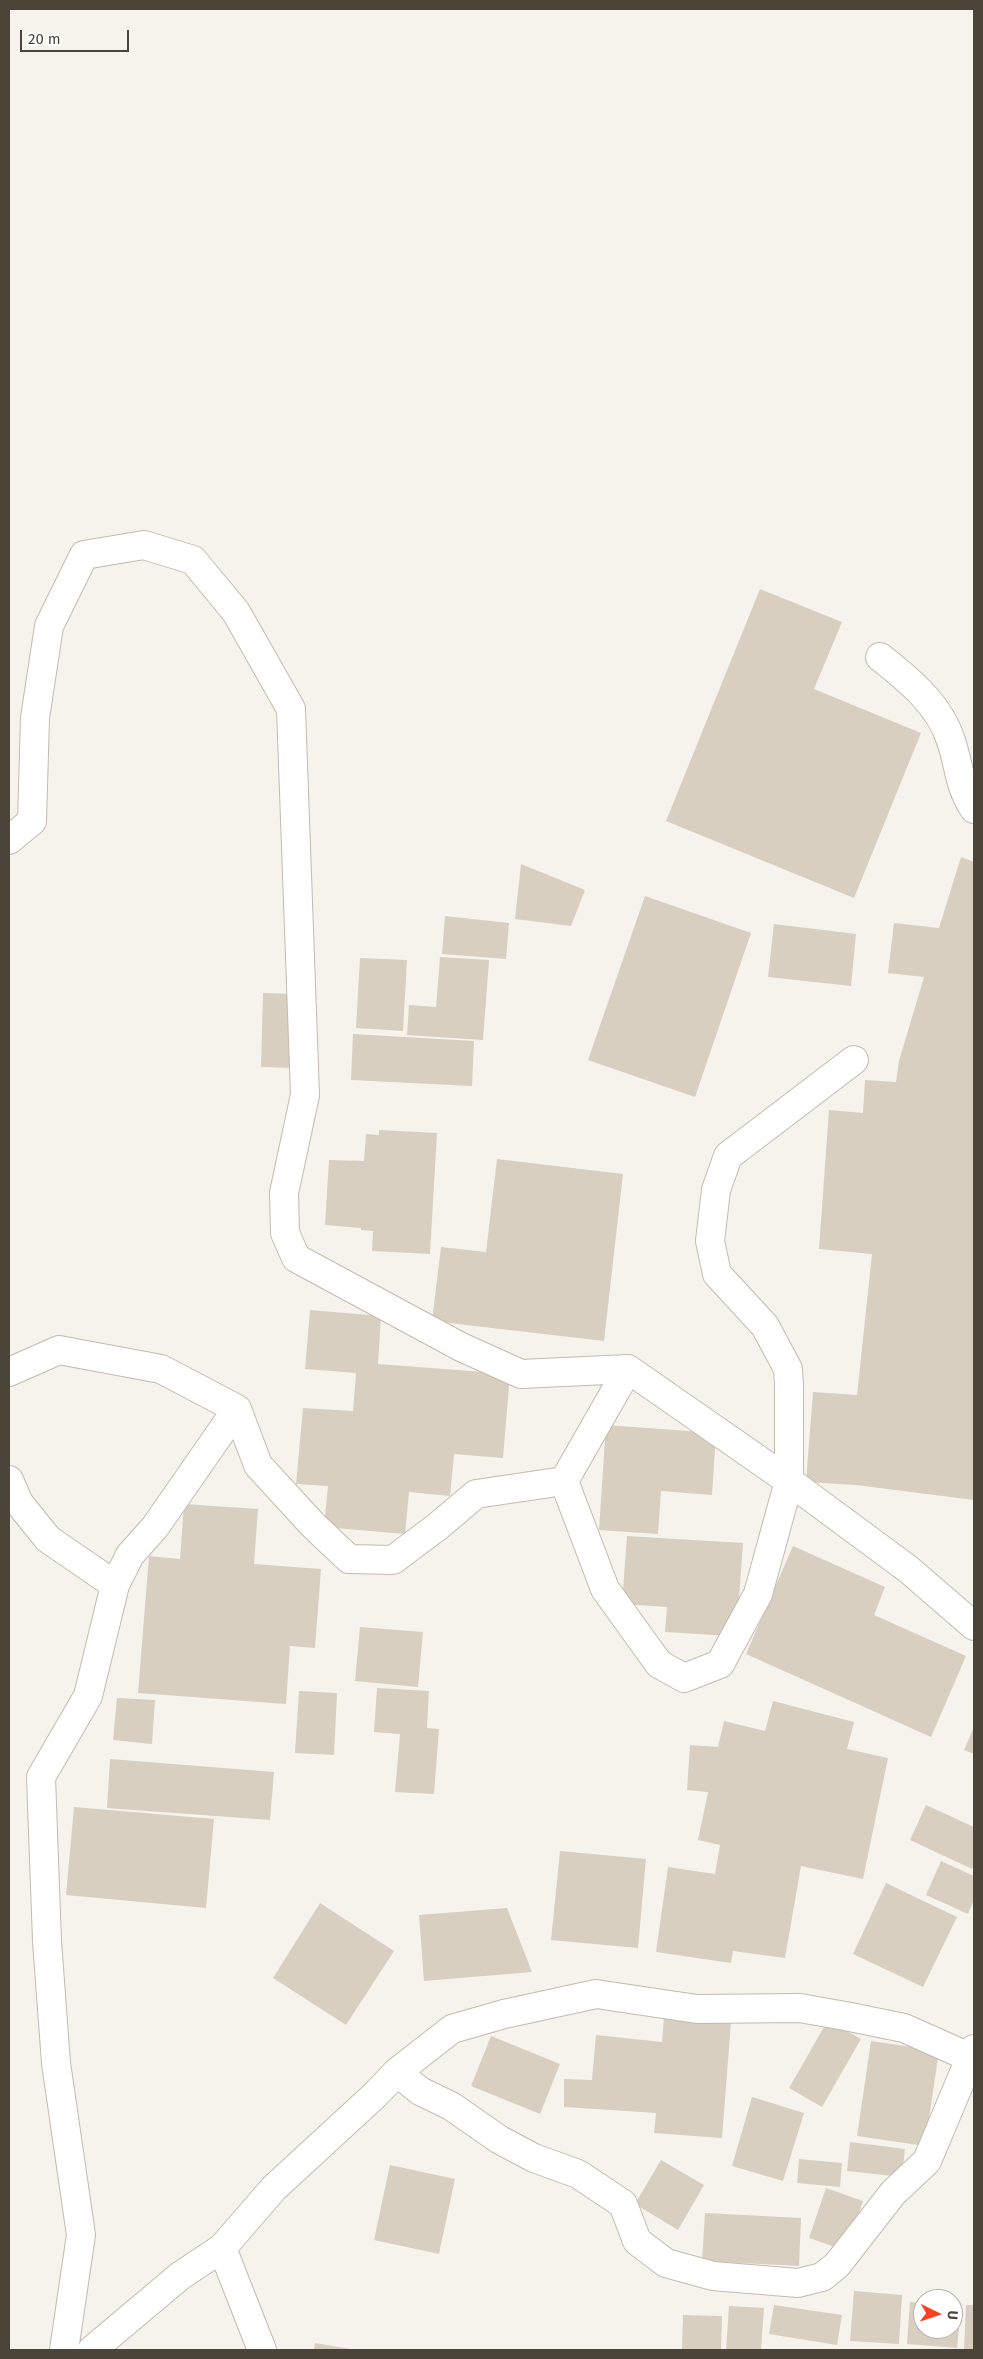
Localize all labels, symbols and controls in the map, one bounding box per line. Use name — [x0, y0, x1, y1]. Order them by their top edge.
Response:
scale bar — [22, 20, 131, 52]
text: 20 m — [28, 30, 61, 48]
north arrow — [913, 2289, 963, 2339]
text: U — [944, 2310, 961, 2320]

